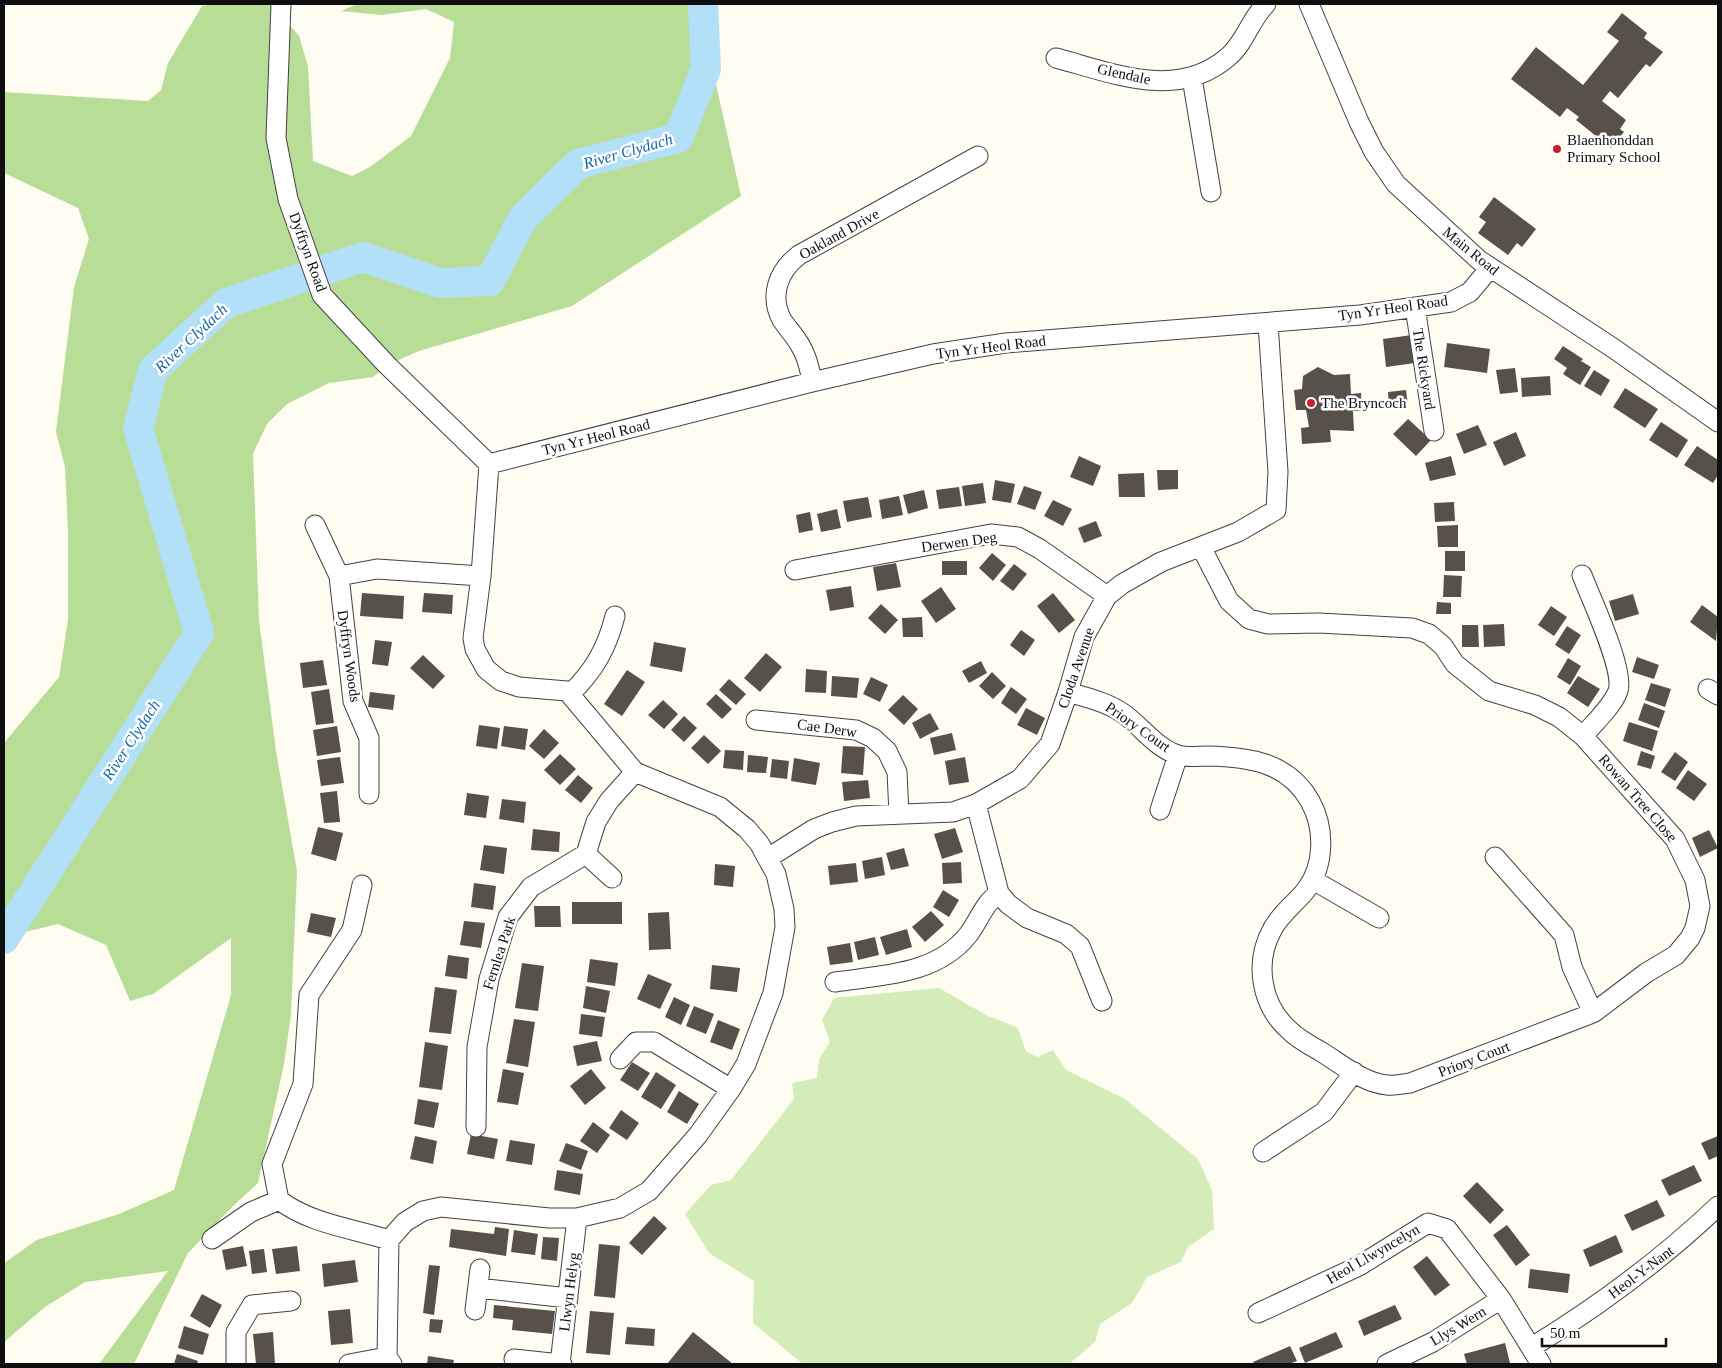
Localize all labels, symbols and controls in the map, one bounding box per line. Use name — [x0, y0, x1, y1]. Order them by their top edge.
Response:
street label: Glendale — [1096, 61, 1152, 88]
water label: River Clydach — [580, 130, 675, 173]
place label: Blaenhonddan Primary School — [1567, 132, 1661, 165]
marker: Blaenhonddan Primary School — [1551, 143, 1563, 155]
street label: Oakland Drive — [796, 205, 882, 263]
street label: Dyffryn Road — [286, 210, 330, 294]
street label: Main Road — [1440, 224, 1502, 279]
street label: Tyn Yr Heol Road — [1337, 292, 1449, 324]
water label: River Clydach — [151, 300, 231, 377]
street label: The Rickyard — [1410, 327, 1438, 411]
street label: Tyn Yr Heol Road — [935, 332, 1047, 362]
place label: The Bryncoch — [1321, 395, 1407, 411]
marker: The Bryncoch — [1305, 397, 1317, 409]
street label: Tyn Yr Heol Road — [540, 416, 652, 458]
street label: Derwen Deg — [920, 529, 998, 555]
street label: Dyffryn Woods — [335, 609, 363, 703]
street label: Cloda Avenue — [1055, 625, 1097, 710]
water label: River Clydach — [98, 697, 164, 785]
street label: Priory Court — [1103, 699, 1174, 756]
street label: Cae Derw — [796, 716, 858, 740]
street label: Rowan Tree Close — [1596, 751, 1681, 845]
street label: Fernlea Park — [480, 914, 519, 992]
street label: Priory Court — [1436, 1038, 1513, 1080]
street label: Heol Llwyncelyn — [1324, 1221, 1423, 1287]
street label: Heol-Y-Nant — [1605, 1242, 1677, 1302]
street label: Llwyn Helyg — [556, 1251, 582, 1332]
street label: Llys Wern — [1427, 1303, 1489, 1349]
scale bar — [1542, 1316, 1666, 1348]
text: 50 m — [1550, 1325, 1581, 1341]

